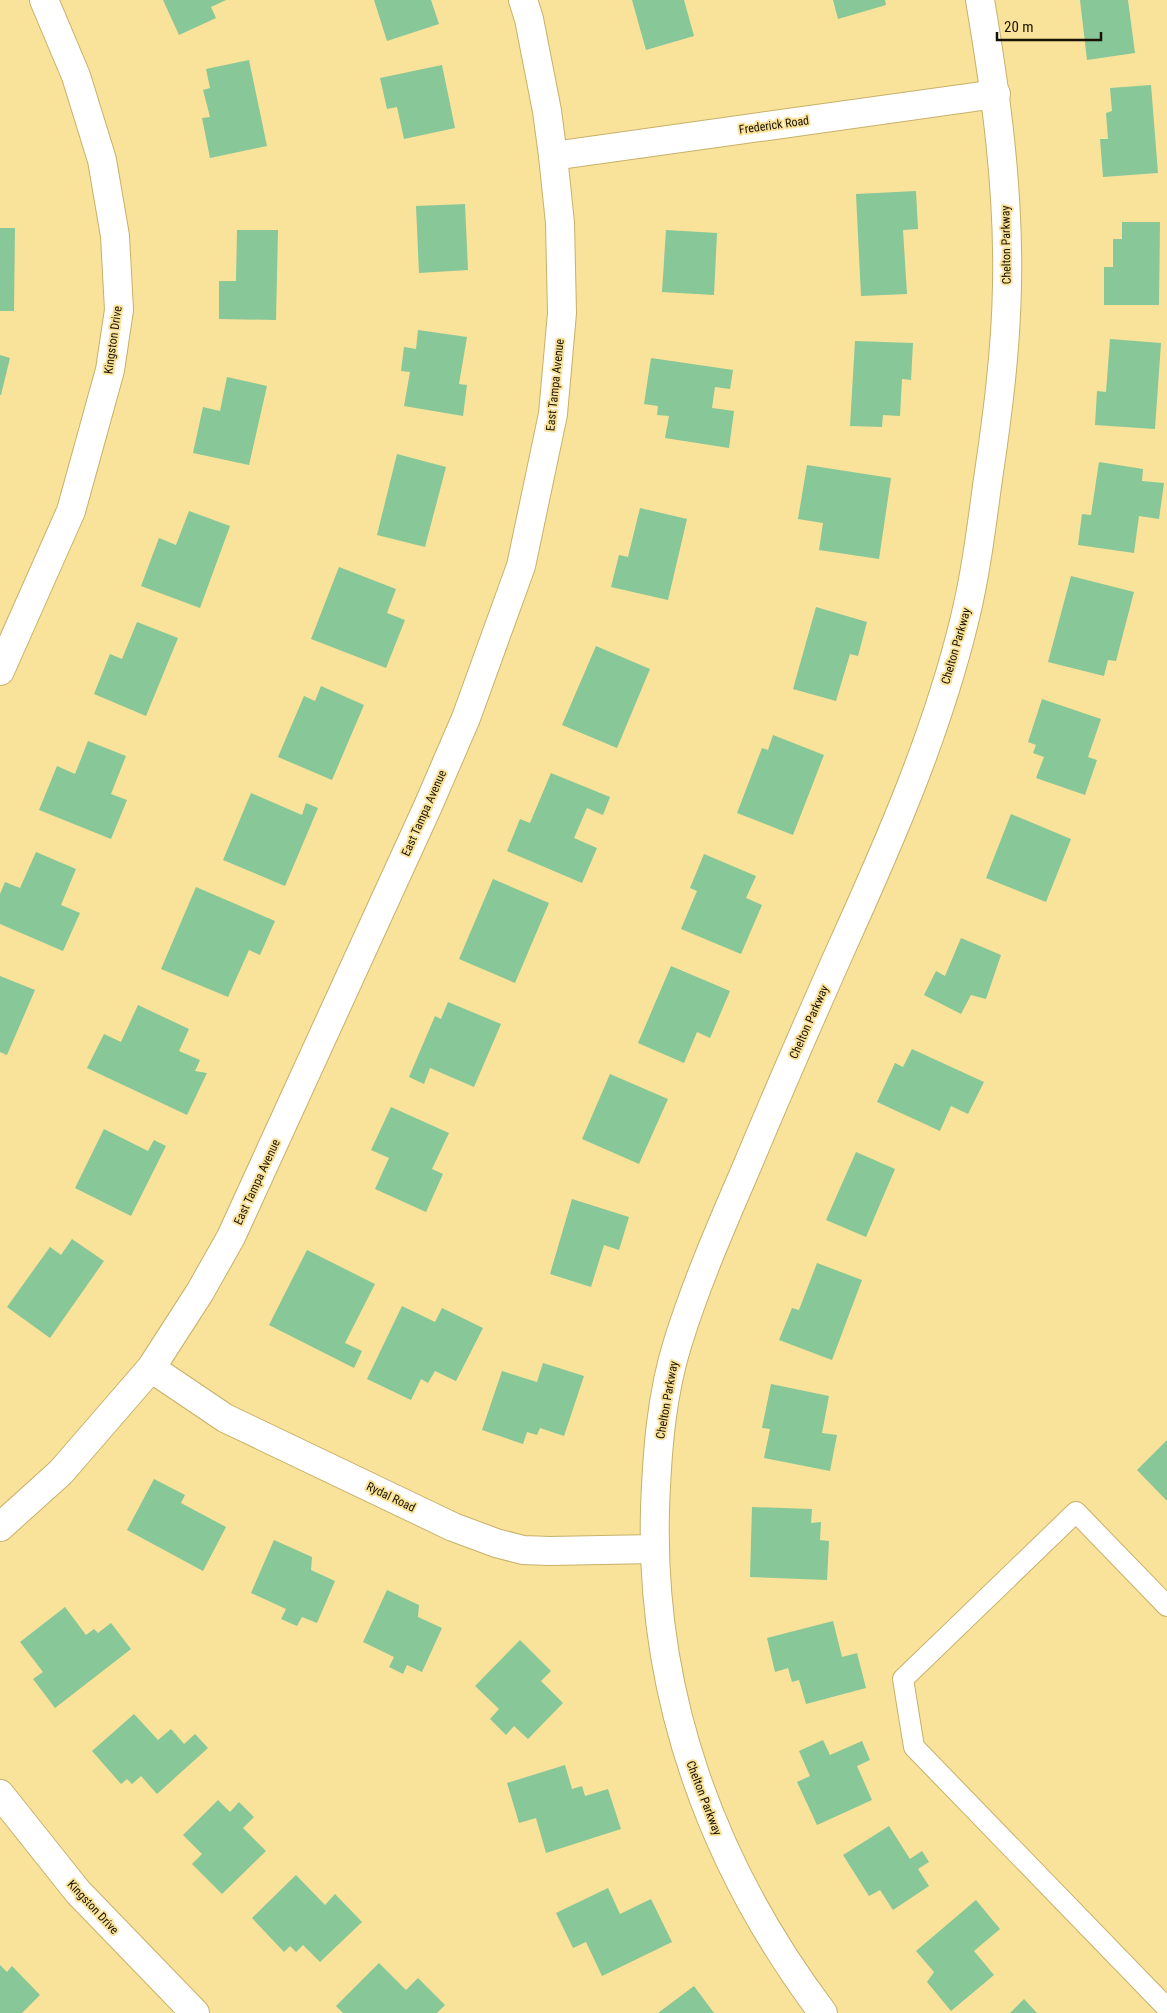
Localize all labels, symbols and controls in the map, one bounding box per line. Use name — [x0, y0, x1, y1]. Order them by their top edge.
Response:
scale bar — [997, 10, 1101, 42]
text: 20 m — [1004, 18, 1034, 36]
street label: Frederick Road — [738, 113, 810, 137]
street label: Chelton Parkway — [998, 205, 1014, 285]
street label: Kingston Drive — [101, 305, 125, 375]
street label: East Tampa Avenue — [543, 338, 567, 432]
street label: Chelton Parkway — [938, 606, 974, 686]
street label: East Tampa Avenue — [399, 768, 449, 858]
street label: Chelton Parkway — [787, 983, 831, 1061]
street label: East Tampa Avenue — [231, 1137, 283, 1227]
street label: Chelton Parkway — [653, 1360, 681, 1440]
street label: Rydal Road — [364, 1479, 418, 1515]
street label: Chelton Parkway — [683, 1759, 725, 1837]
street label: Kingston Drive — [65, 1877, 122, 1937]

